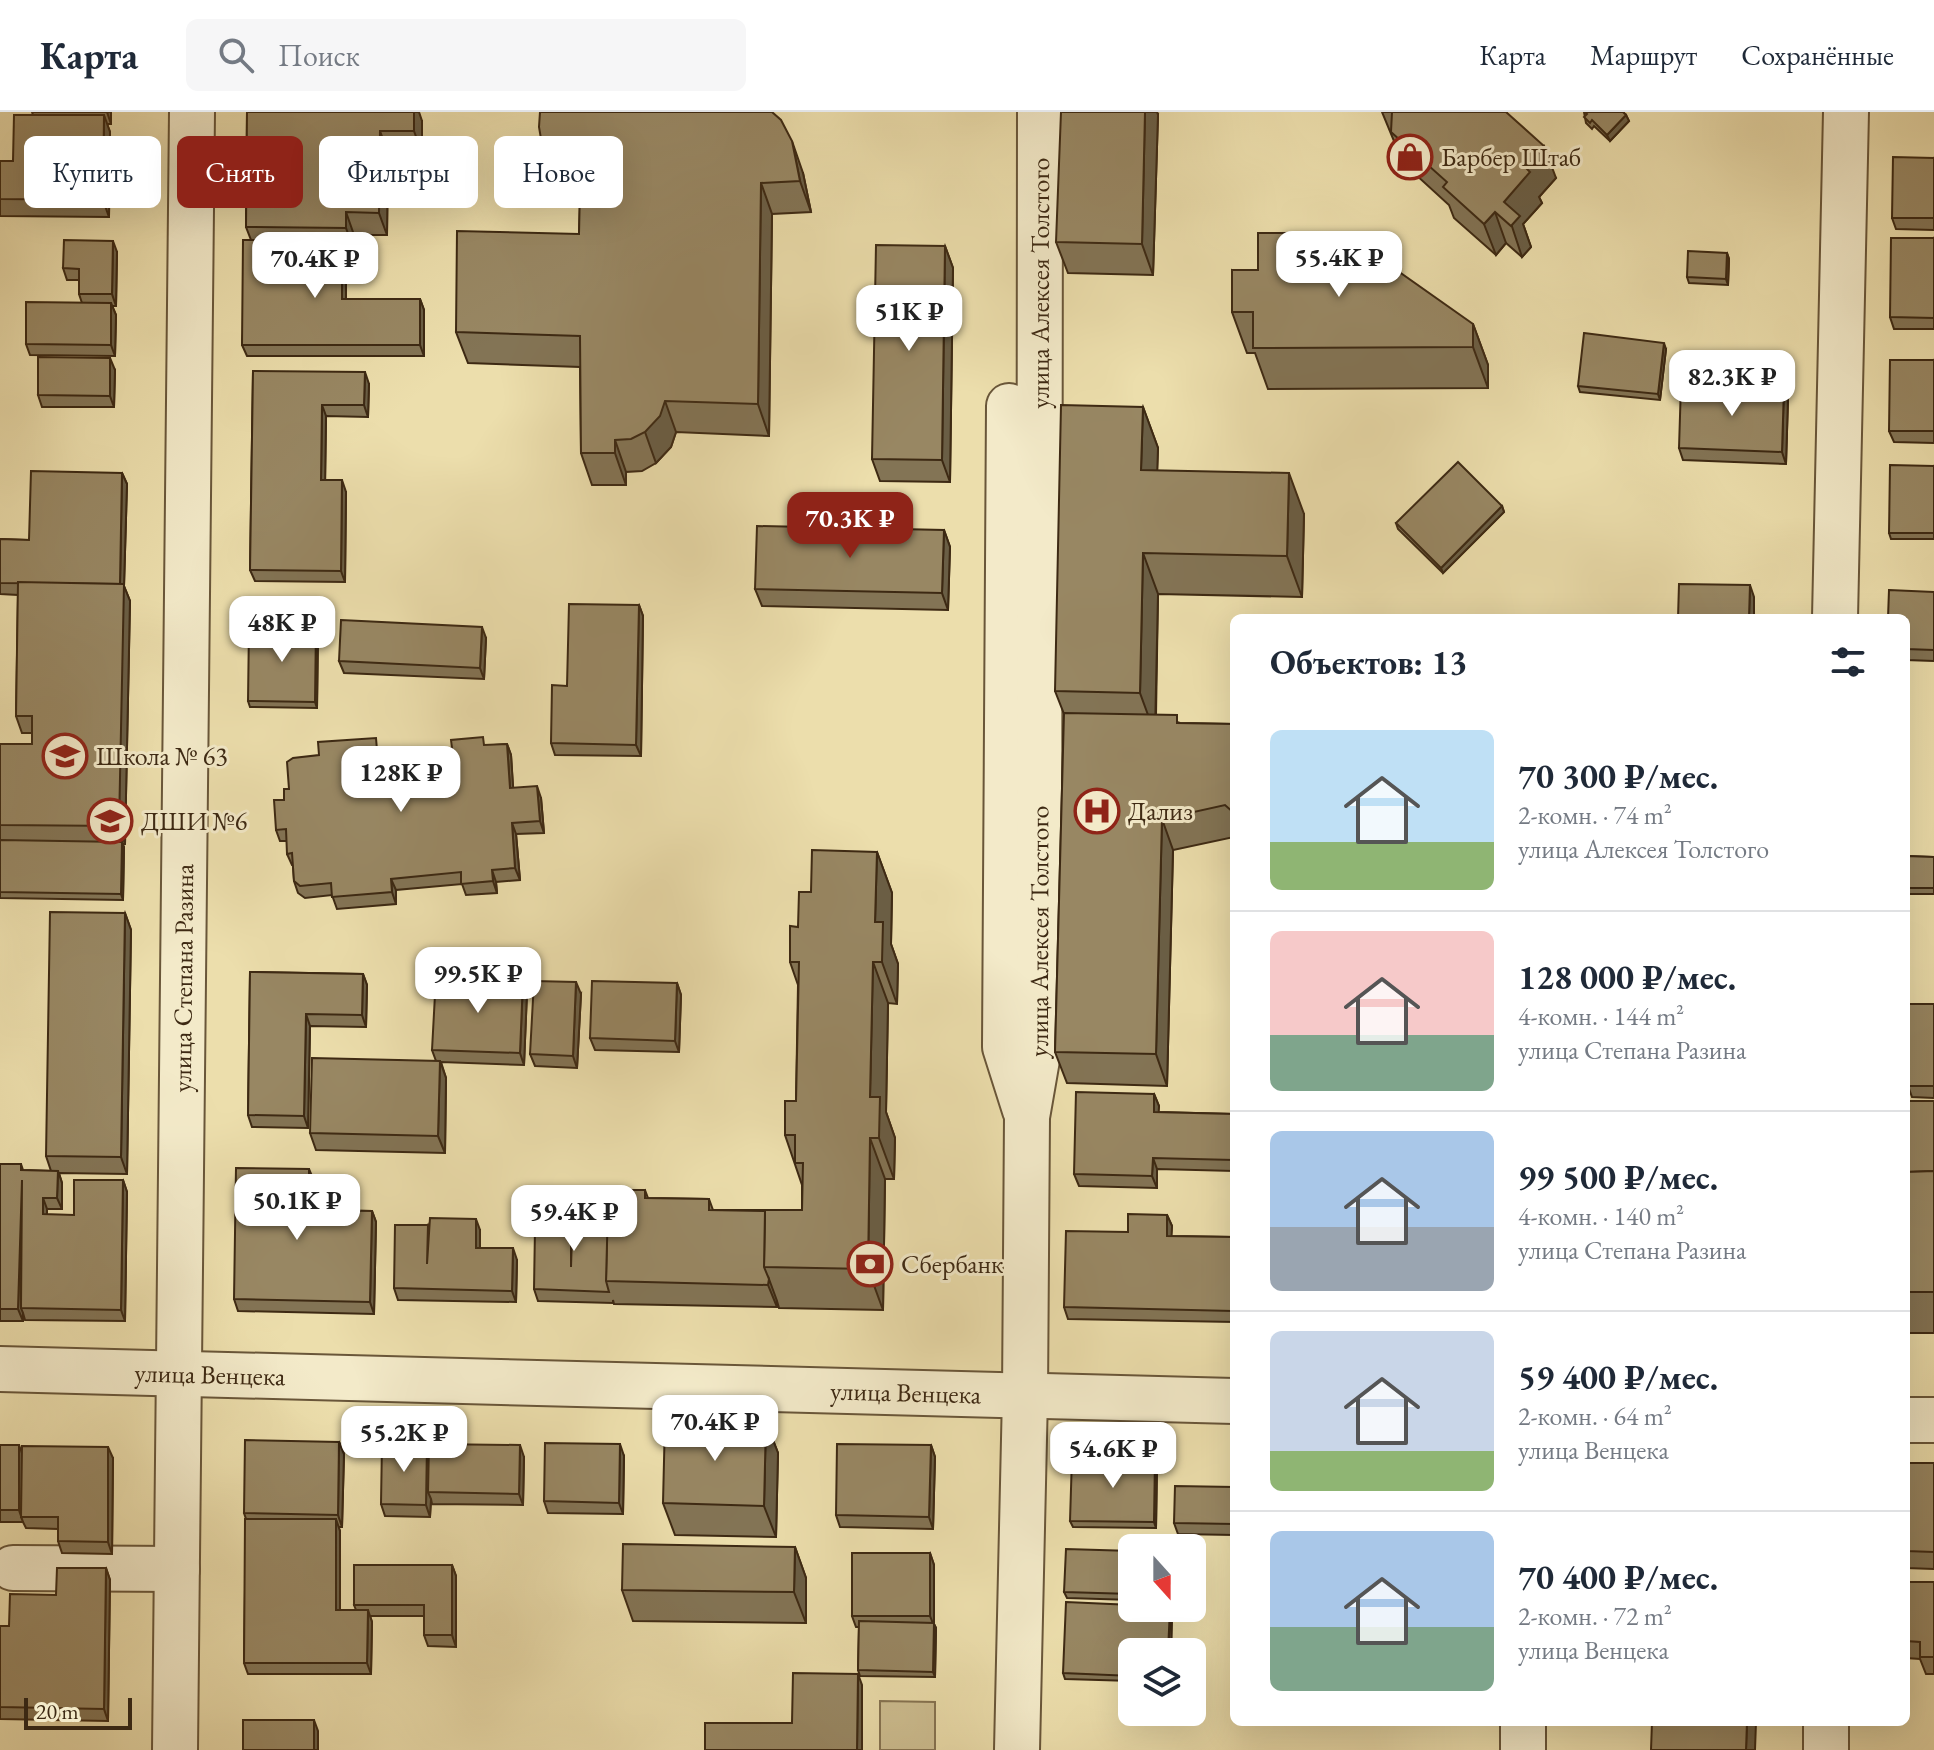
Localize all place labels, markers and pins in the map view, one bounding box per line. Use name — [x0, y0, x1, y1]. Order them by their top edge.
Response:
shop icon: Барбер Штаб — [1386, 133, 1434, 181]
place label: Барбер Штаб — [1441, 140, 1581, 174]
pin: 55.4K ₽ — [1265, 231, 1413, 299]
pin: 70.4K ₽ — [241, 232, 389, 300]
pin: 51K ₽ — [853, 285, 965, 353]
pin: 82.3K ₽ — [1658, 350, 1806, 418]
pin: 70.3K ₽ — [776, 492, 924, 560]
pin: 48K ₽ — [226, 596, 338, 664]
school or university icon: Школа № 63 — [41, 732, 89, 780]
place label: Школа № 63 — [96, 739, 228, 773]
pin: 128K ₽ — [336, 746, 466, 814]
hospital icon: Дализ — [1073, 787, 1121, 835]
place label: Дализ — [1128, 794, 1193, 828]
school or university icon: ДШИ №6 — [86, 797, 134, 845]
place label: ДШИ №6 — [141, 804, 247, 838]
pin: 99.5K ₽ — [404, 947, 552, 1015]
pin: 50.1K ₽ — [223, 1174, 371, 1242]
pin: 59.4K ₽ — [500, 1185, 648, 1253]
bank icon: Сбербанк — [846, 1240, 894, 1288]
place label: Сбербанк — [901, 1247, 1004, 1281]
pin: 70.4K ₽ — [641, 1395, 789, 1463]
pin: 55.2K ₽ — [330, 1406, 478, 1474]
pin: 54.6K ₽ — [1039, 1422, 1187, 1490]

